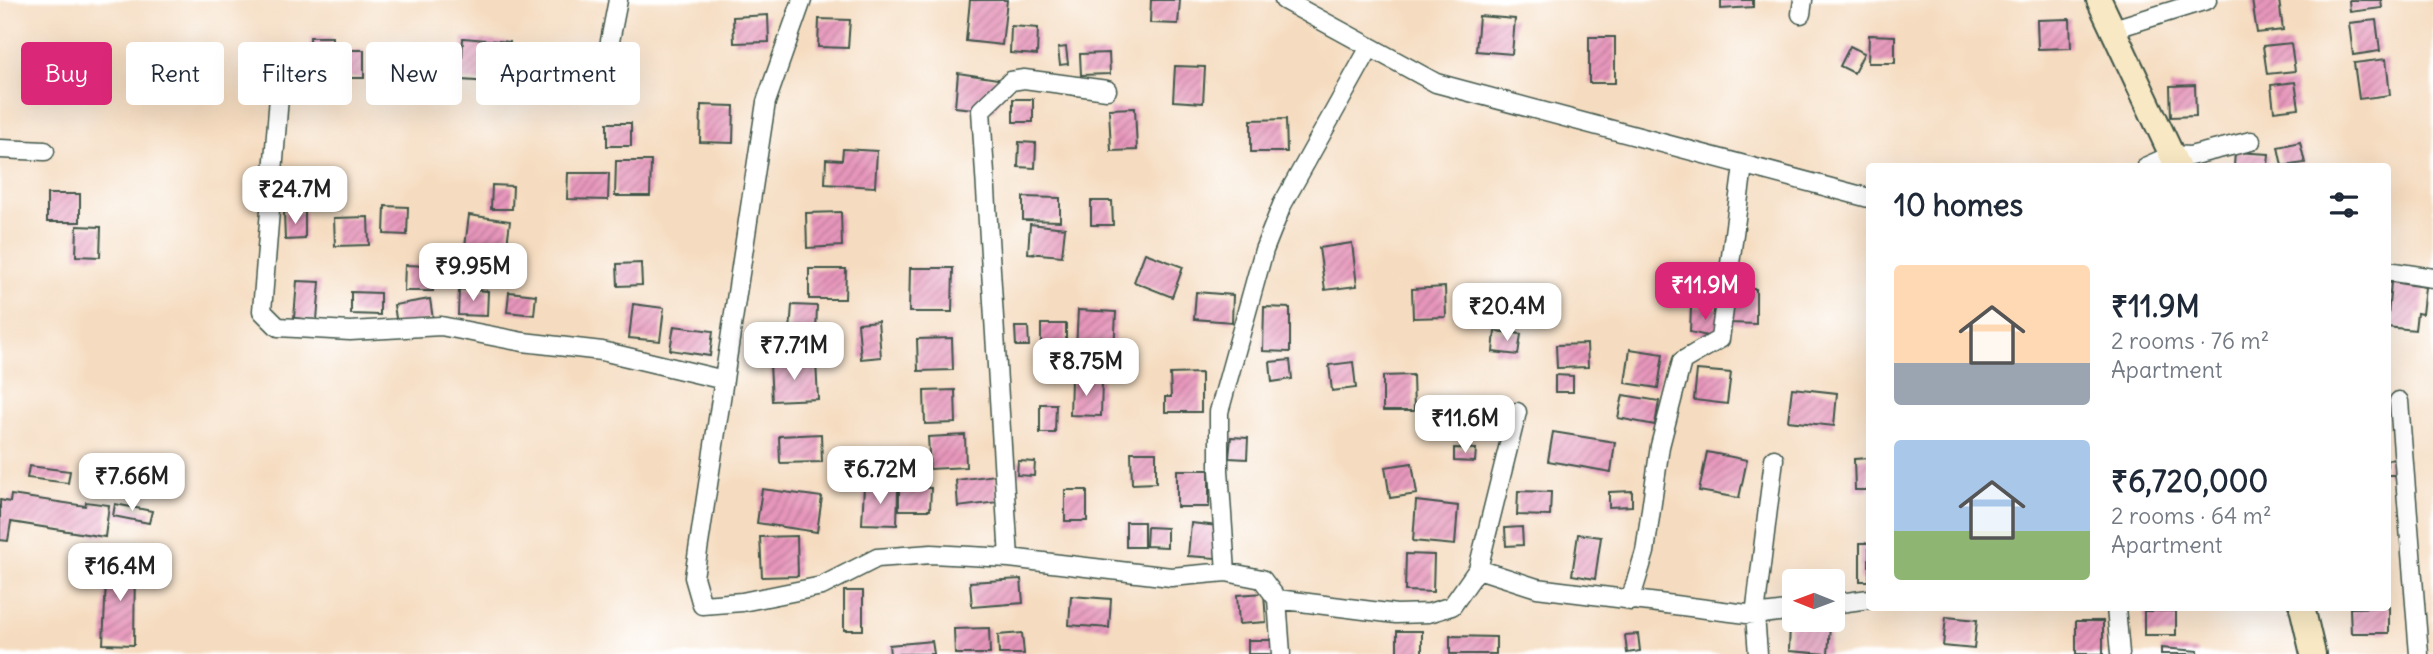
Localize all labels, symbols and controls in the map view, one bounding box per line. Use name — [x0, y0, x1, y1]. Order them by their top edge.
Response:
chip: Buy — [21, 42, 112, 105]
chip: Rent — [126, 42, 224, 105]
chip: Filters — [238, 42, 352, 105]
chip: New — [366, 42, 462, 105]
chip: Apartment — [476, 42, 640, 105]
pin: ₹24.7M — [238, 166, 352, 226]
text: ₹24.7M — [258, 174, 332, 203]
text: 10 homes — [1894, 186, 2023, 224]
icon: filters — [2325, 186, 2363, 224]
pin: ₹9.95M — [416, 244, 530, 303]
text: ₹9.95M — [435, 251, 511, 280]
pin: ₹11.9M — [1648, 262, 1762, 322]
text: ₹11.9M — [1671, 270, 1739, 299]
pin: ₹20.4M — [1450, 284, 1564, 343]
text: ₹11.9M — [2111, 287, 2200, 325]
text: ₹20.4M — [1468, 291, 1546, 320]
icon: home — [1950, 293, 2034, 377]
pin: ₹7.71M — [737, 322, 851, 382]
text: 2 rooms · 76 m² — [2111, 326, 2269, 355]
text: ₹7.71M — [760, 330, 828, 359]
pin: ₹8.75M — [1029, 338, 1143, 398]
text: ₹8.75M — [1049, 346, 1123, 375]
text: Apartment — [2111, 355, 2223, 384]
pin: ₹11.6M — [1408, 396, 1522, 455]
text: ₹11.6M — [1431, 403, 1499, 432]
pin: ₹6.72M — [823, 447, 937, 506]
pin: ₹7.66M — [75, 454, 189, 513]
text: ₹6.72M — [843, 454, 917, 483]
text: ₹7.66M — [95, 461, 169, 490]
text: ₹6,720,000 — [2111, 462, 2268, 500]
icon: home — [1950, 468, 2034, 552]
text: 2 rooms · 64 m² — [2111, 501, 2272, 530]
text: Apartment — [2111, 530, 2223, 559]
pin: ₹16.4M — [63, 544, 177, 603]
text: ₹16.4M — [84, 551, 156, 580]
north arrow — [1782, 569, 1844, 632]
map controls — [1782, 569, 1845, 632]

